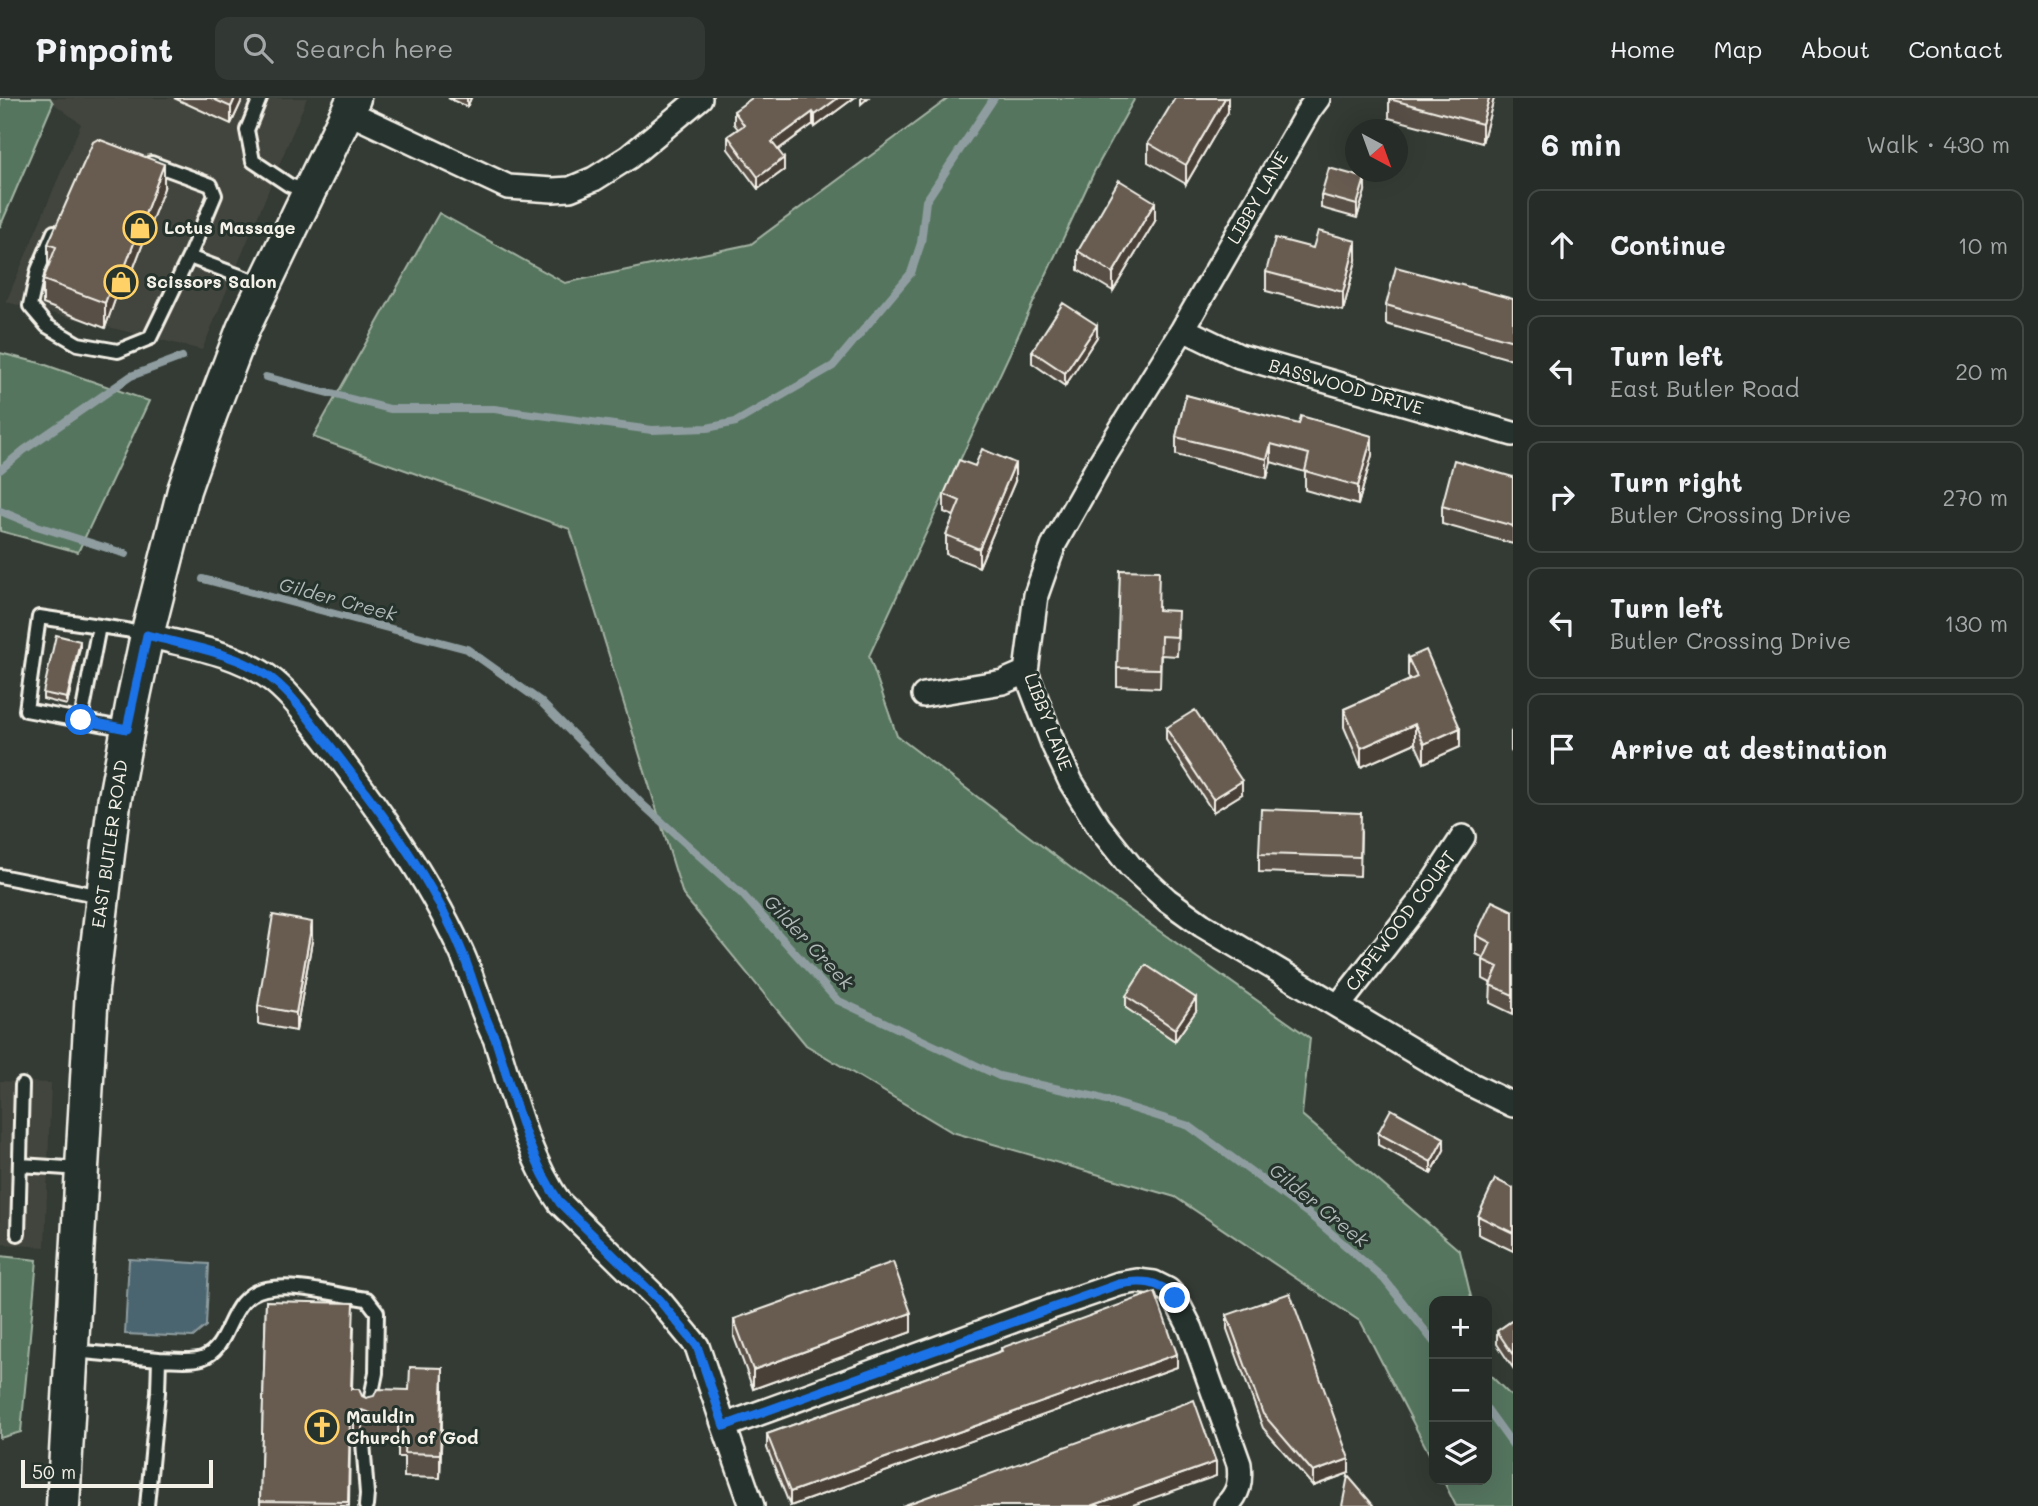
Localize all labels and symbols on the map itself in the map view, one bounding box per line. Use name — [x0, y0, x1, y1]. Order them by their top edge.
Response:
north arrow — [1345, 119, 1408, 182]
street label: LIBBY LANE — [1221, 147, 1293, 248]
shop icon: Lotus Massage — [121, 209, 159, 247]
place label: Lotus Massage — [164, 215, 296, 239]
shop icon: Scissors Salon — [102, 263, 140, 301]
place label: Scissors Salon — [146, 269, 277, 293]
street label: BASSWOOD DRIVE — [1266, 352, 1426, 420]
water label: Gilder Creek — [277, 571, 401, 626]
street label: LIBBY LANE — [1019, 669, 1079, 774]
route start — [65, 704, 96, 735]
street label: EAST BUTLER ROAD — [85, 758, 133, 930]
street label: CAPEWOOD COURT — [1340, 845, 1461, 995]
water label: Gilder Creek — [759, 889, 860, 995]
water label: Gilder Creek — [1265, 1157, 1375, 1253]
route end — [1159, 1282, 1190, 1313]
place label: Mauldin Church of God — [346, 1404, 479, 1449]
church icon: Mauldin Church of God — [303, 1408, 341, 1446]
scale bar — [21, 1457, 214, 1489]

